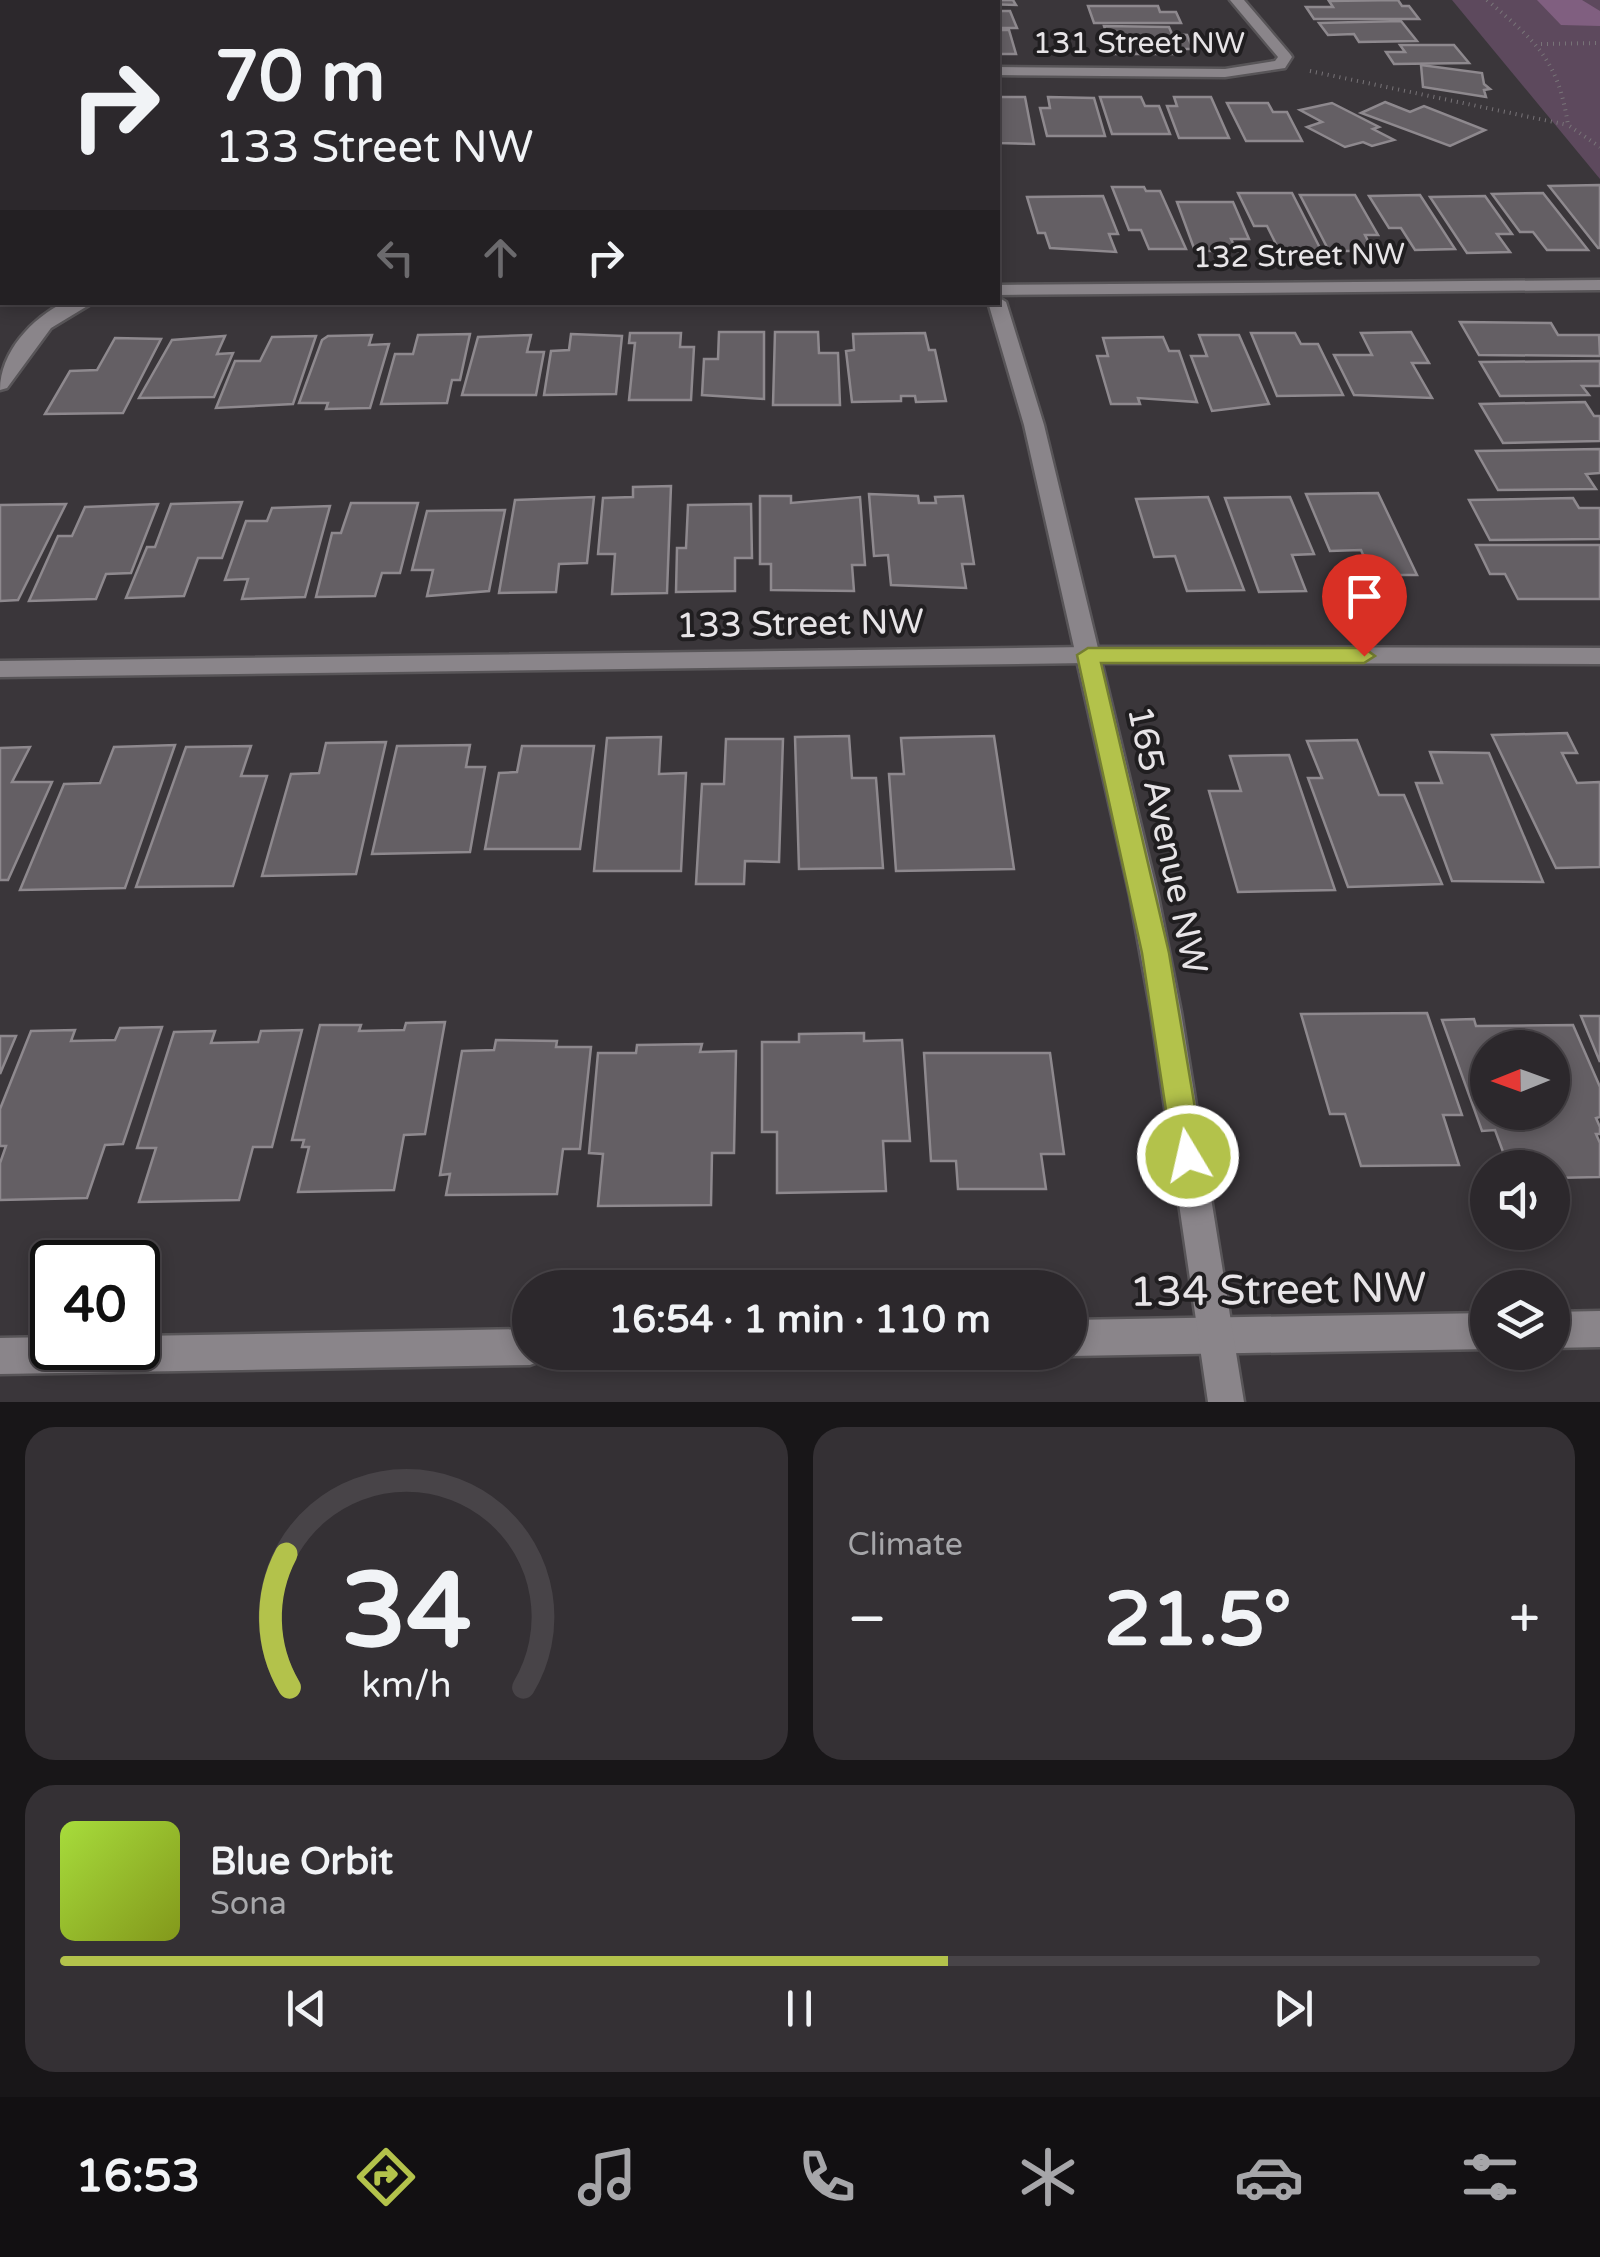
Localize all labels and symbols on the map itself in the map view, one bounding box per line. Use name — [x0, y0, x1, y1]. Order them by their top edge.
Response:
street label: 131 Street NW — [1033, 25, 1245, 62]
street label: 132 Street NW — [1193, 236, 1405, 276]
pin — [1322, 554, 1407, 657]
street label: 133 Street NW — [676, 601, 924, 647]
street label: 165 Avenue NW — [1118, 702, 1216, 978]
north arrow — [1470, 1030, 1570, 1130]
position arrow — [1136, 1104, 1240, 1208]
speed limit sign: 40 — [30, 1240, 160, 1370]
street label: 134 Street NW — [1129, 1262, 1427, 1318]

